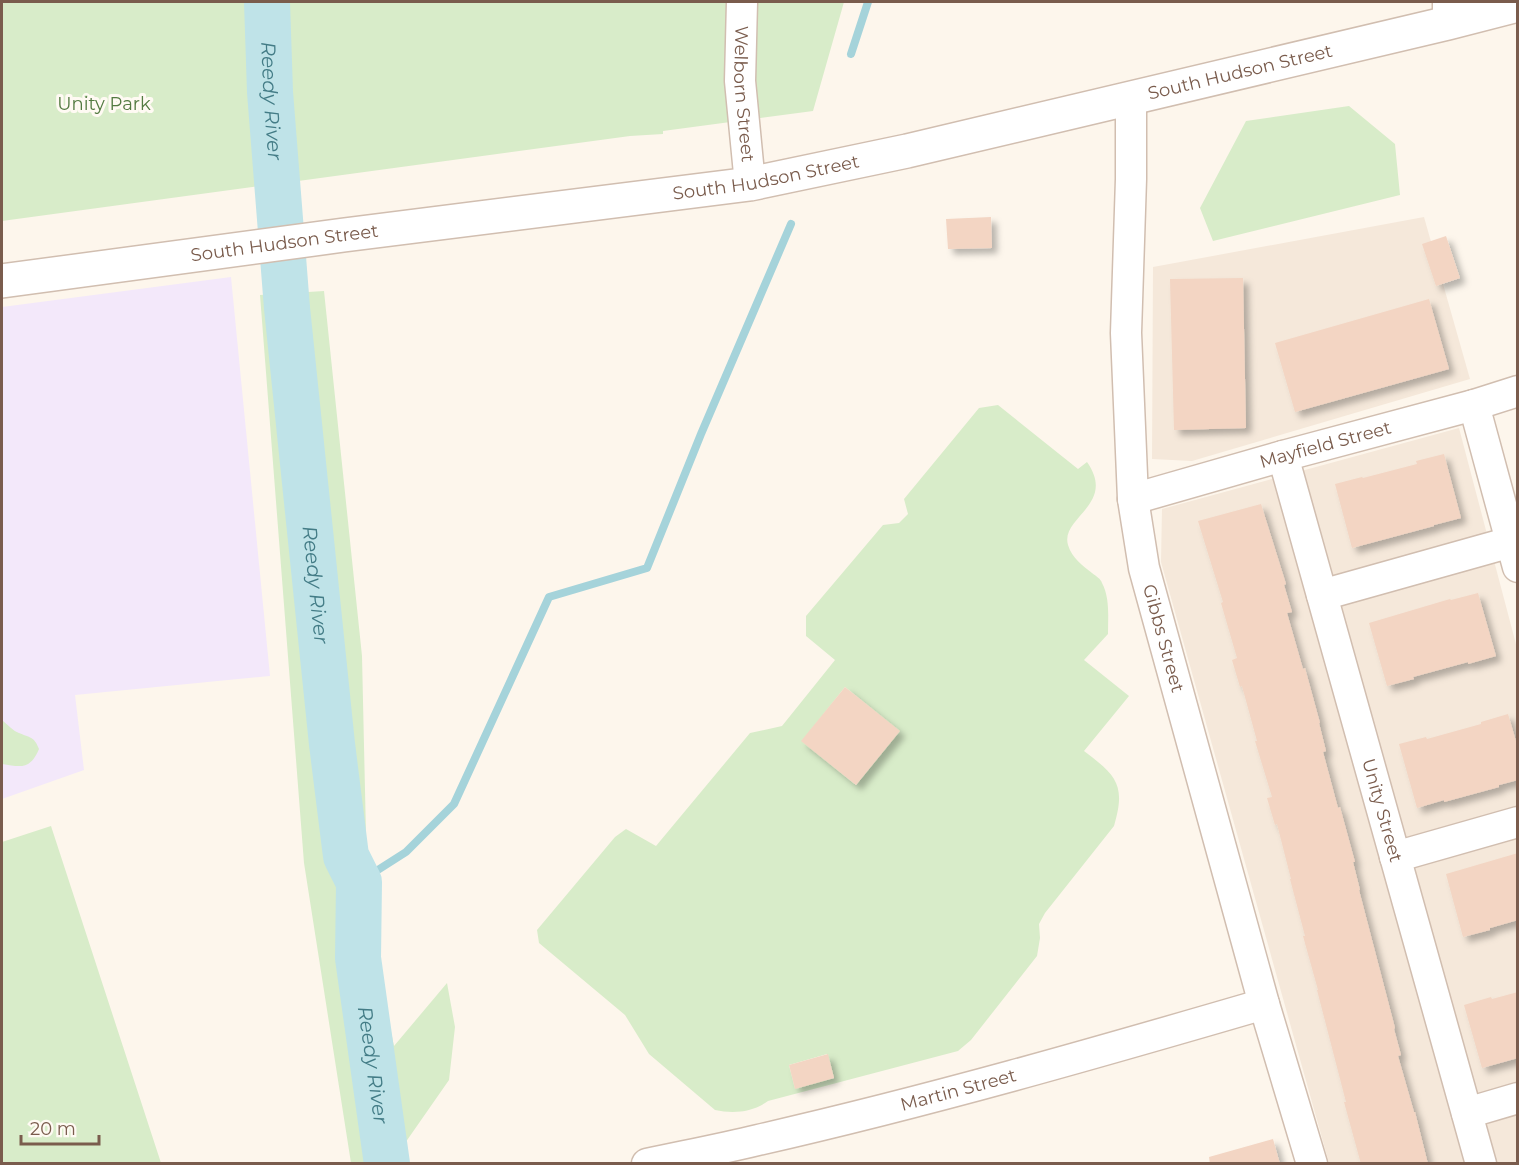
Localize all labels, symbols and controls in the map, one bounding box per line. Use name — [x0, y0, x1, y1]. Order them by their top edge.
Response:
street label: Welborn Street — [729, 25, 759, 163]
street label: South Hudson Street — [1146, 40, 1335, 105]
water label: Reedy River — [256, 41, 287, 162]
park label: Unity Park — [57, 93, 151, 115]
street label: South Hudson Street — [671, 150, 861, 205]
street label: South Hudson Street — [189, 220, 380, 267]
street label: Mayfield Street — [1257, 417, 1394, 473]
water label: Reedy River — [298, 525, 334, 646]
street label: Gibbs Street — [1138, 582, 1189, 695]
street label: Unity Street — [1357, 756, 1407, 865]
water label: Reedy River — [353, 1004, 393, 1126]
street label: Martin Street — [898, 1064, 1019, 1116]
scale bar — [21, 1108, 99, 1146]
text: 20 m — [30, 1118, 76, 1140]

